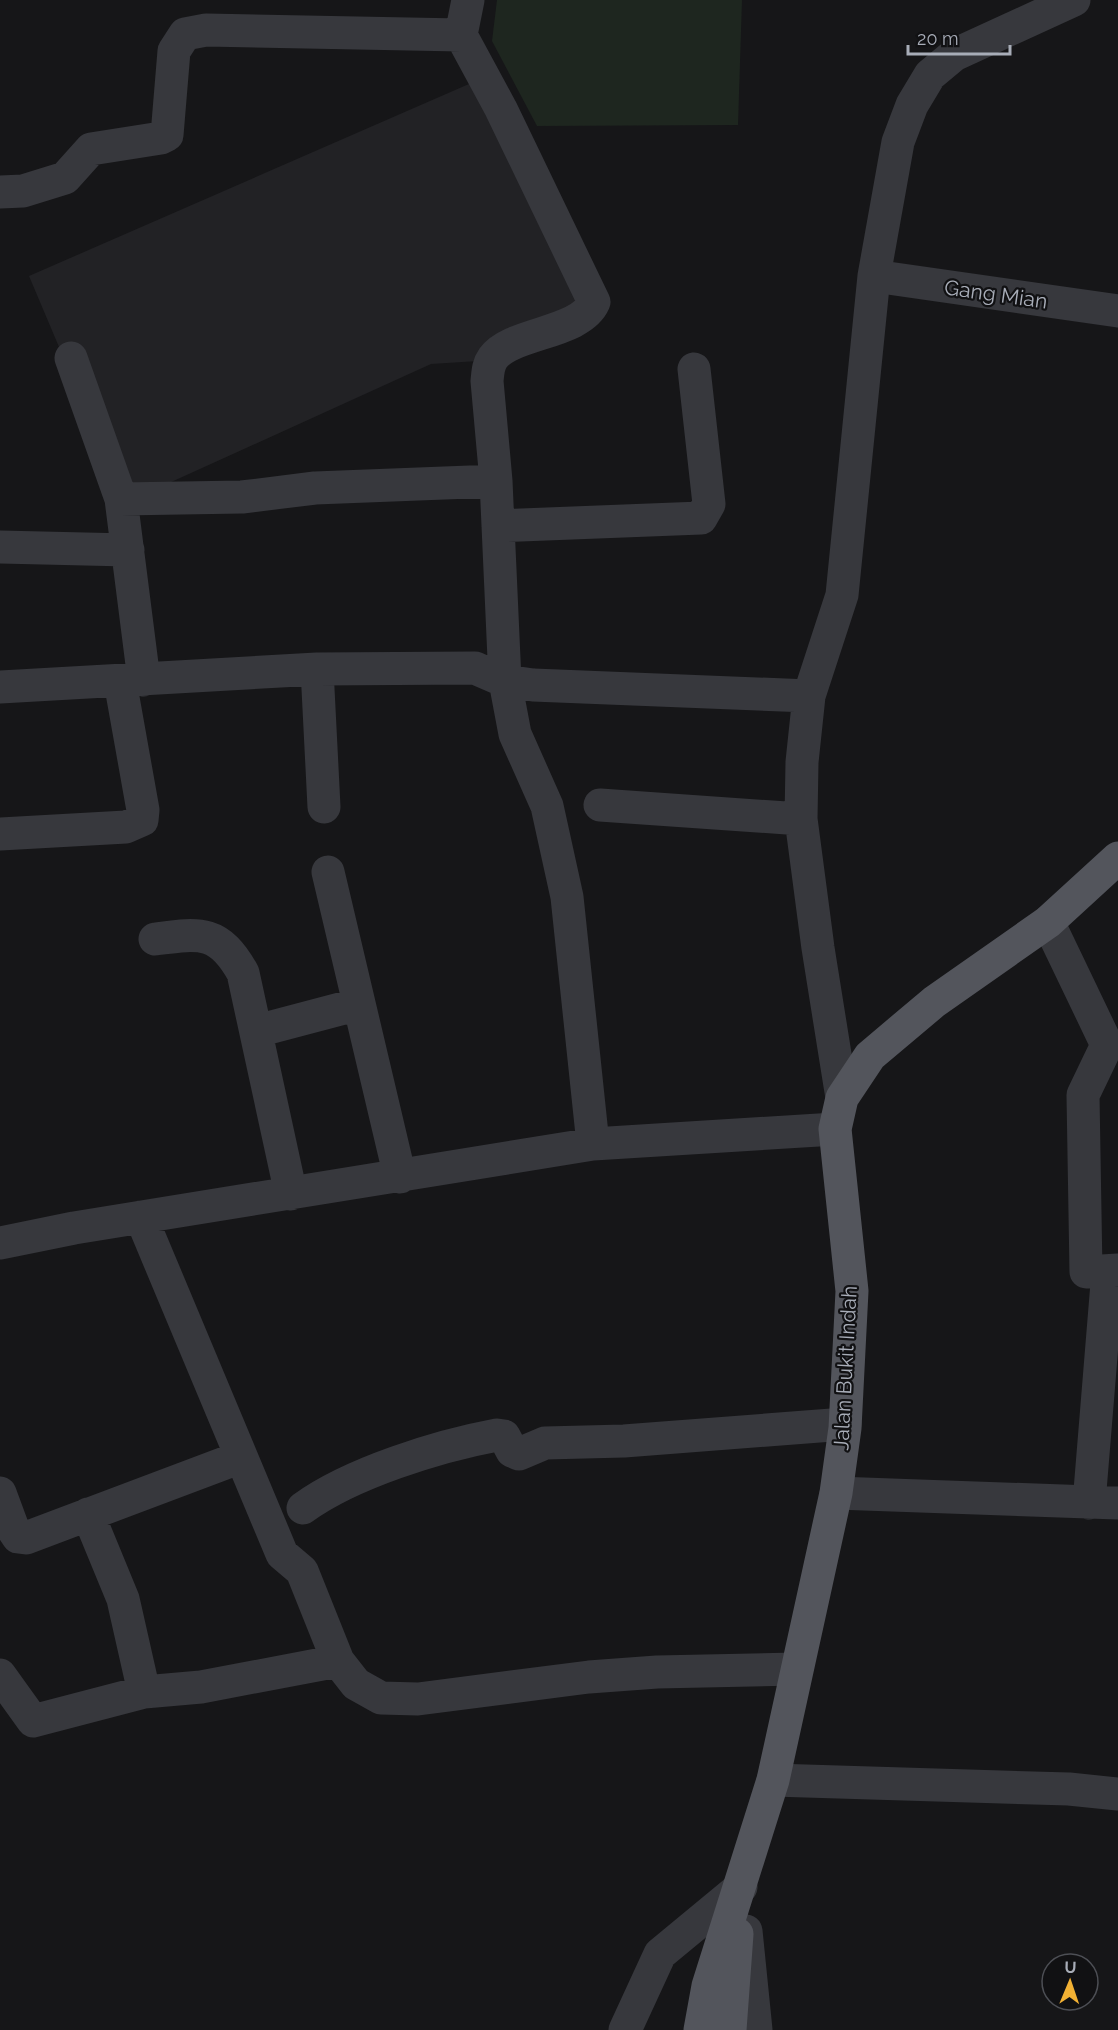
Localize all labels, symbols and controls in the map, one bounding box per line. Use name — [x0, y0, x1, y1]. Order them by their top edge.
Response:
scale bar — [908, 18, 1010, 56]
text: 20 m — [917, 28, 959, 49]
street label: Gang Mian — [943, 274, 1049, 314]
street label: Jalan Bukit Indah — [828, 1285, 862, 1451]
north arrow — [1040, 1952, 1100, 2012]
text: U — [1064, 1958, 1077, 1977]

